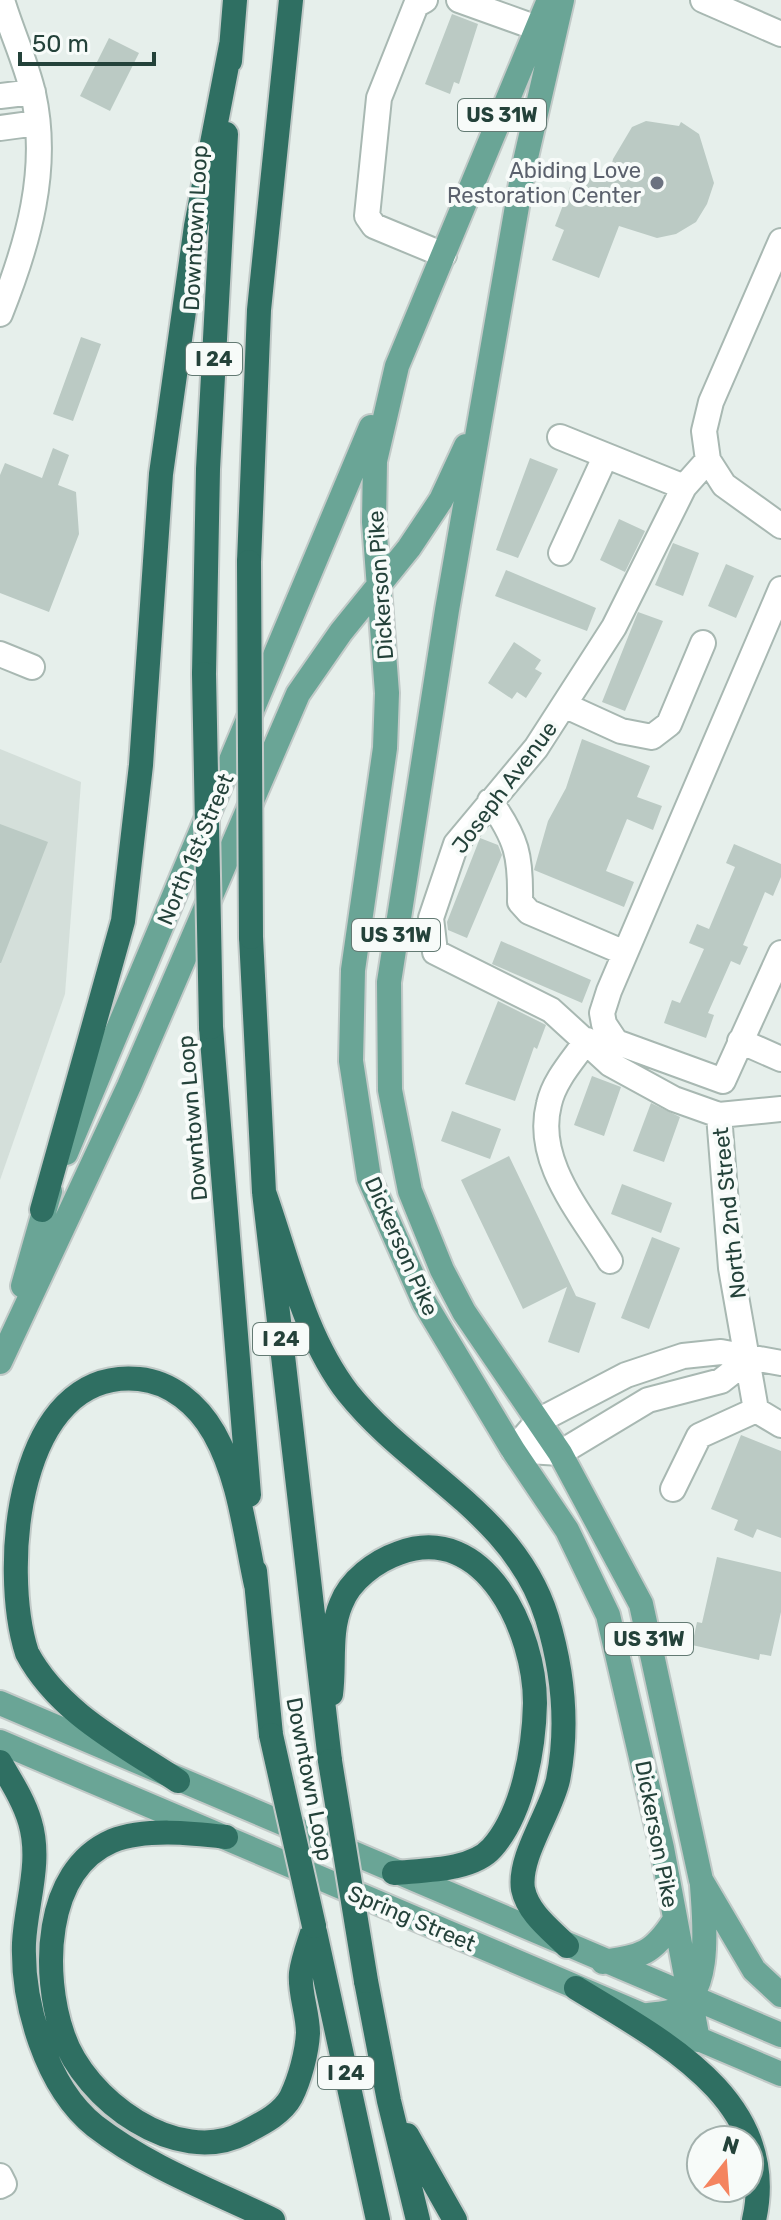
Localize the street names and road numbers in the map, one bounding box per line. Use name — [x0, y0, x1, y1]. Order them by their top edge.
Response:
road number: US 31W — [458, 99, 546, 131]
street label: Downtown Loop — [178, 144, 213, 312]
road number: I 24 — [186, 343, 242, 375]
street label: Dickerson Pike — [362, 510, 399, 660]
street label: Joseph Avenue — [446, 716, 563, 859]
street label: North 1st Street — [151, 769, 240, 929]
road number: US 31W — [352, 919, 440, 951]
street label: Downtown Loop — [172, 1034, 213, 1202]
street label: North 2nd Street — [707, 1126, 752, 1300]
street label: Dickerson Pike — [359, 1173, 444, 1320]
road number: I 24 — [253, 1323, 309, 1355]
road number: US 31W — [605, 1623, 693, 1655]
street label: Downtown Loop — [280, 1695, 339, 1863]
street label: Dickerson Pike — [629, 1758, 684, 1910]
street label: Spring Street — [344, 1879, 480, 1958]
road number: I 24 — [318, 2057, 374, 2089]

